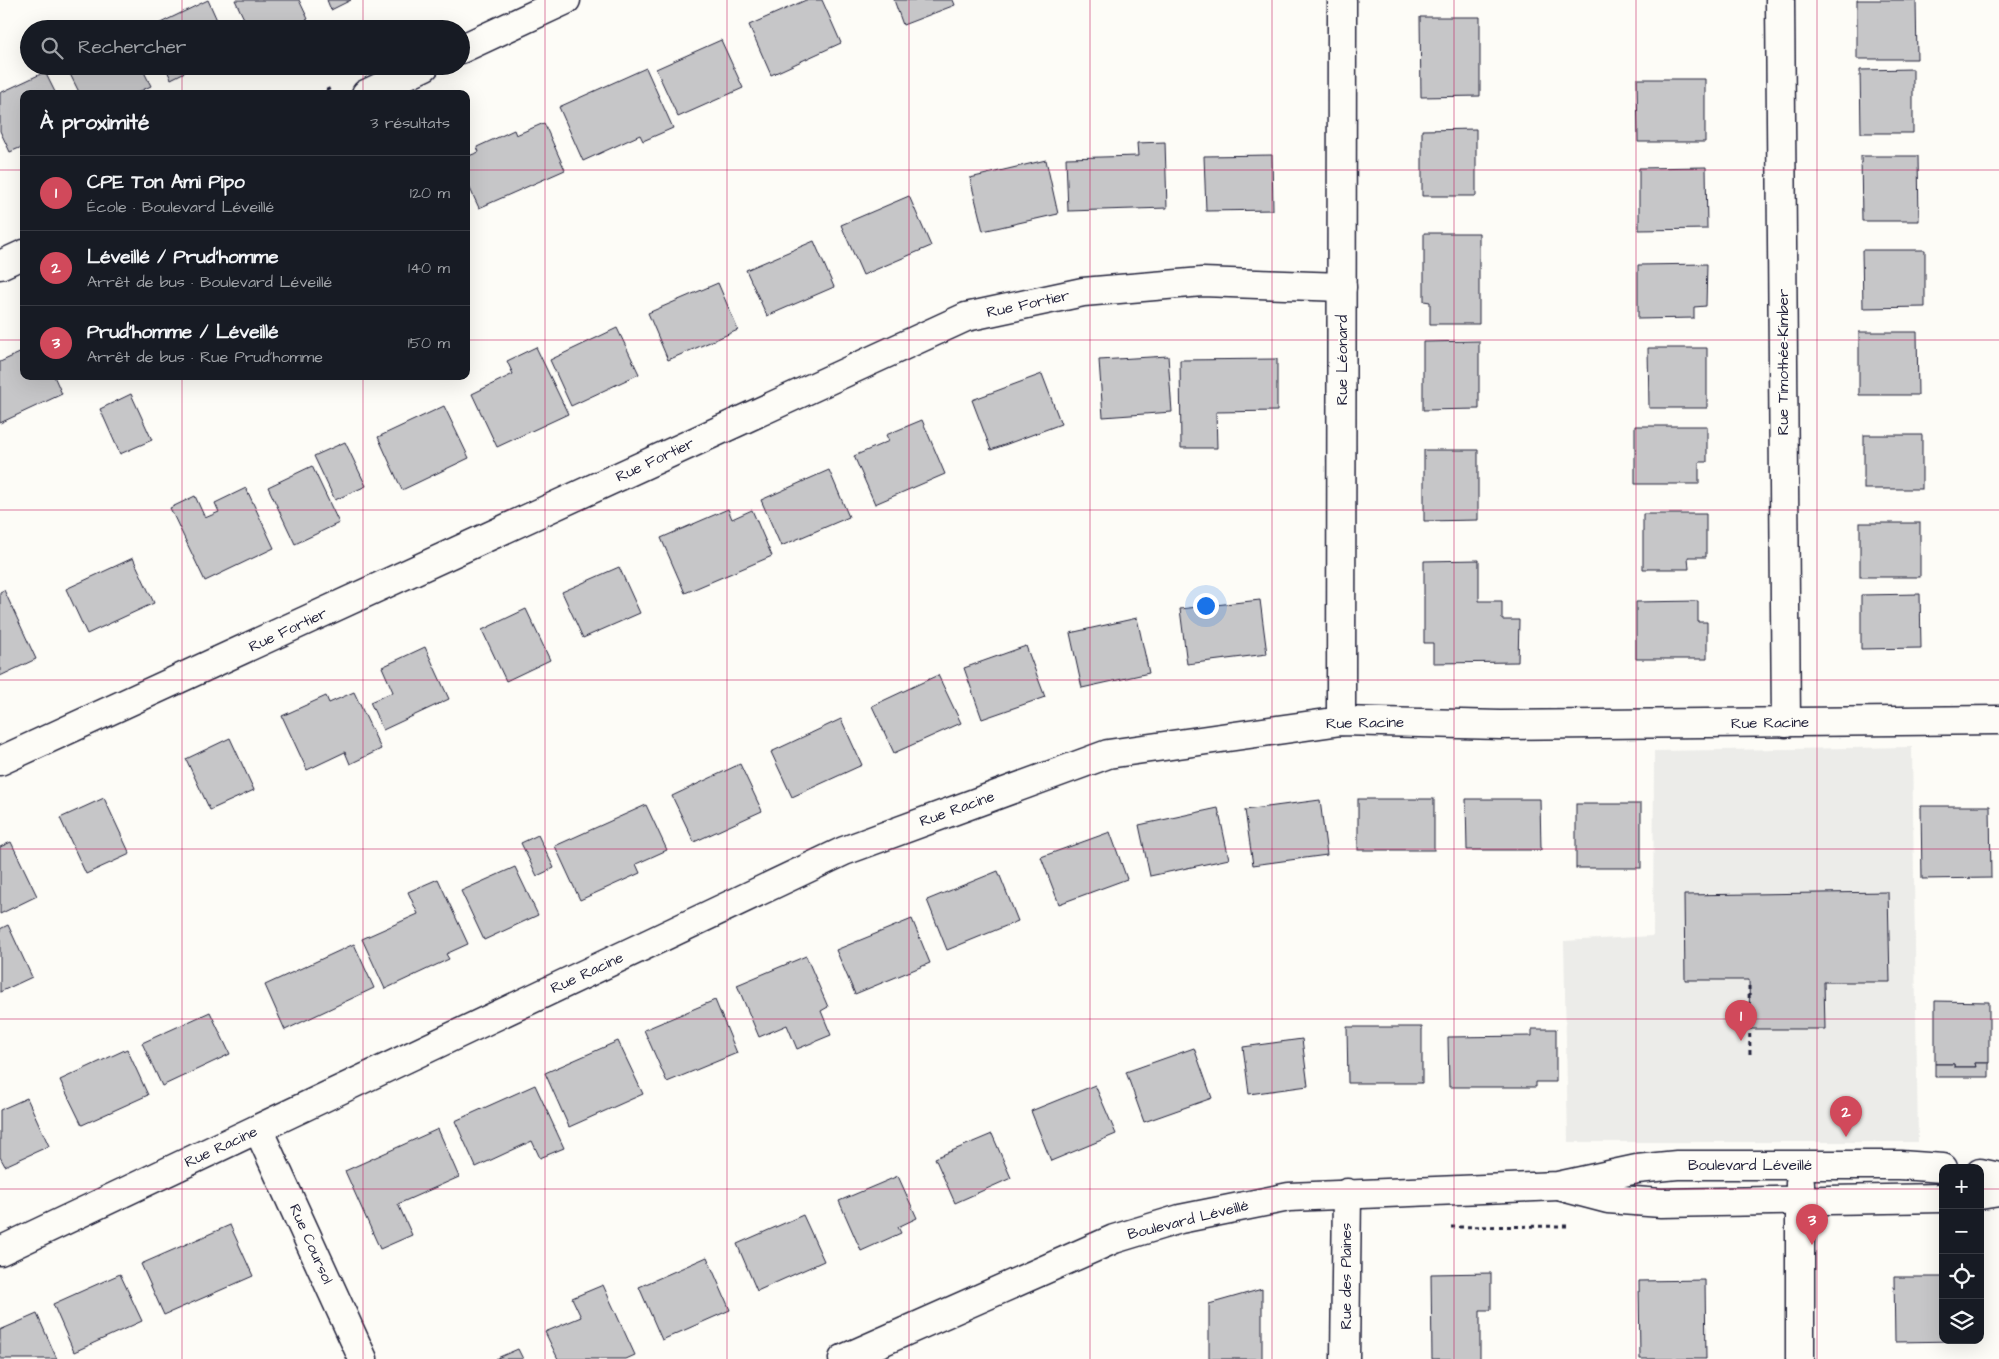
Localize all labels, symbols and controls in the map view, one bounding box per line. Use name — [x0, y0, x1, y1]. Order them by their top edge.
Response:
search box — [20, 20, 470, 75]
icon: search — [38, 34, 66, 62]
text: Rechercher — [78, 34, 186, 61]
text: À proximité — [40, 108, 149, 137]
text: 3 résultats — [370, 112, 450, 134]
text: CPE Ton Ami Pipo — [87, 169, 245, 196]
text: 1 — [55, 182, 57, 204]
text: 120 m — [410, 182, 450, 204]
text: École · Boulevard Léveillé — [87, 196, 274, 218]
text: Léveillé / Prud'homme — [87, 244, 279, 271]
text: 2 — [51, 257, 61, 279]
text: 140 m — [408, 257, 450, 279]
text: Arrêt de bus · Boulevard Léveillé — [87, 271, 332, 293]
street label: Rue Fortier — [985, 285, 1071, 323]
street label: Rue Timothée-Kimber — [1773, 289, 1794, 435]
street label: Rue Léonard — [1332, 314, 1353, 405]
text: Prud'homme / Léveillé — [87, 319, 279, 346]
text: 3 — [52, 332, 60, 354]
text: 150 m — [408, 332, 450, 354]
text: Arrêt de bus · Rue Prud'homme — [87, 346, 323, 368]
street label: Rue Fortier — [612, 433, 698, 487]
your location — [1193, 593, 1219, 619]
street label: Rue Fortier — [245, 603, 331, 657]
street label: Rue Racine — [1326, 712, 1404, 734]
street label: Rue Racine — [1731, 712, 1809, 734]
street label: Rue Racine — [917, 786, 997, 832]
street label: Rue Racine — [547, 947, 627, 999]
pin: 1 — [1725, 1000, 1757, 1041]
pin: 2 — [1830, 1096, 1862, 1137]
street label: Rue Racine — [181, 1121, 261, 1173]
street label: Boulevard Léveillé — [1688, 1155, 1812, 1176]
map controls — [1939, 1164, 1984, 1344]
button: + — [1939, 1164, 1984, 1209]
street label: Boulevard Léveillé — [1125, 1195, 1251, 1245]
street label: Rue Coursol — [284, 1201, 338, 1287]
pin: 3 — [1796, 1204, 1828, 1245]
button: − — [1939, 1209, 1984, 1254]
street label: Rue des Plaines — [1336, 1222, 1357, 1329]
button: locate — [1939, 1254, 1984, 1299]
button: layers — [1939, 1299, 1984, 1344]

